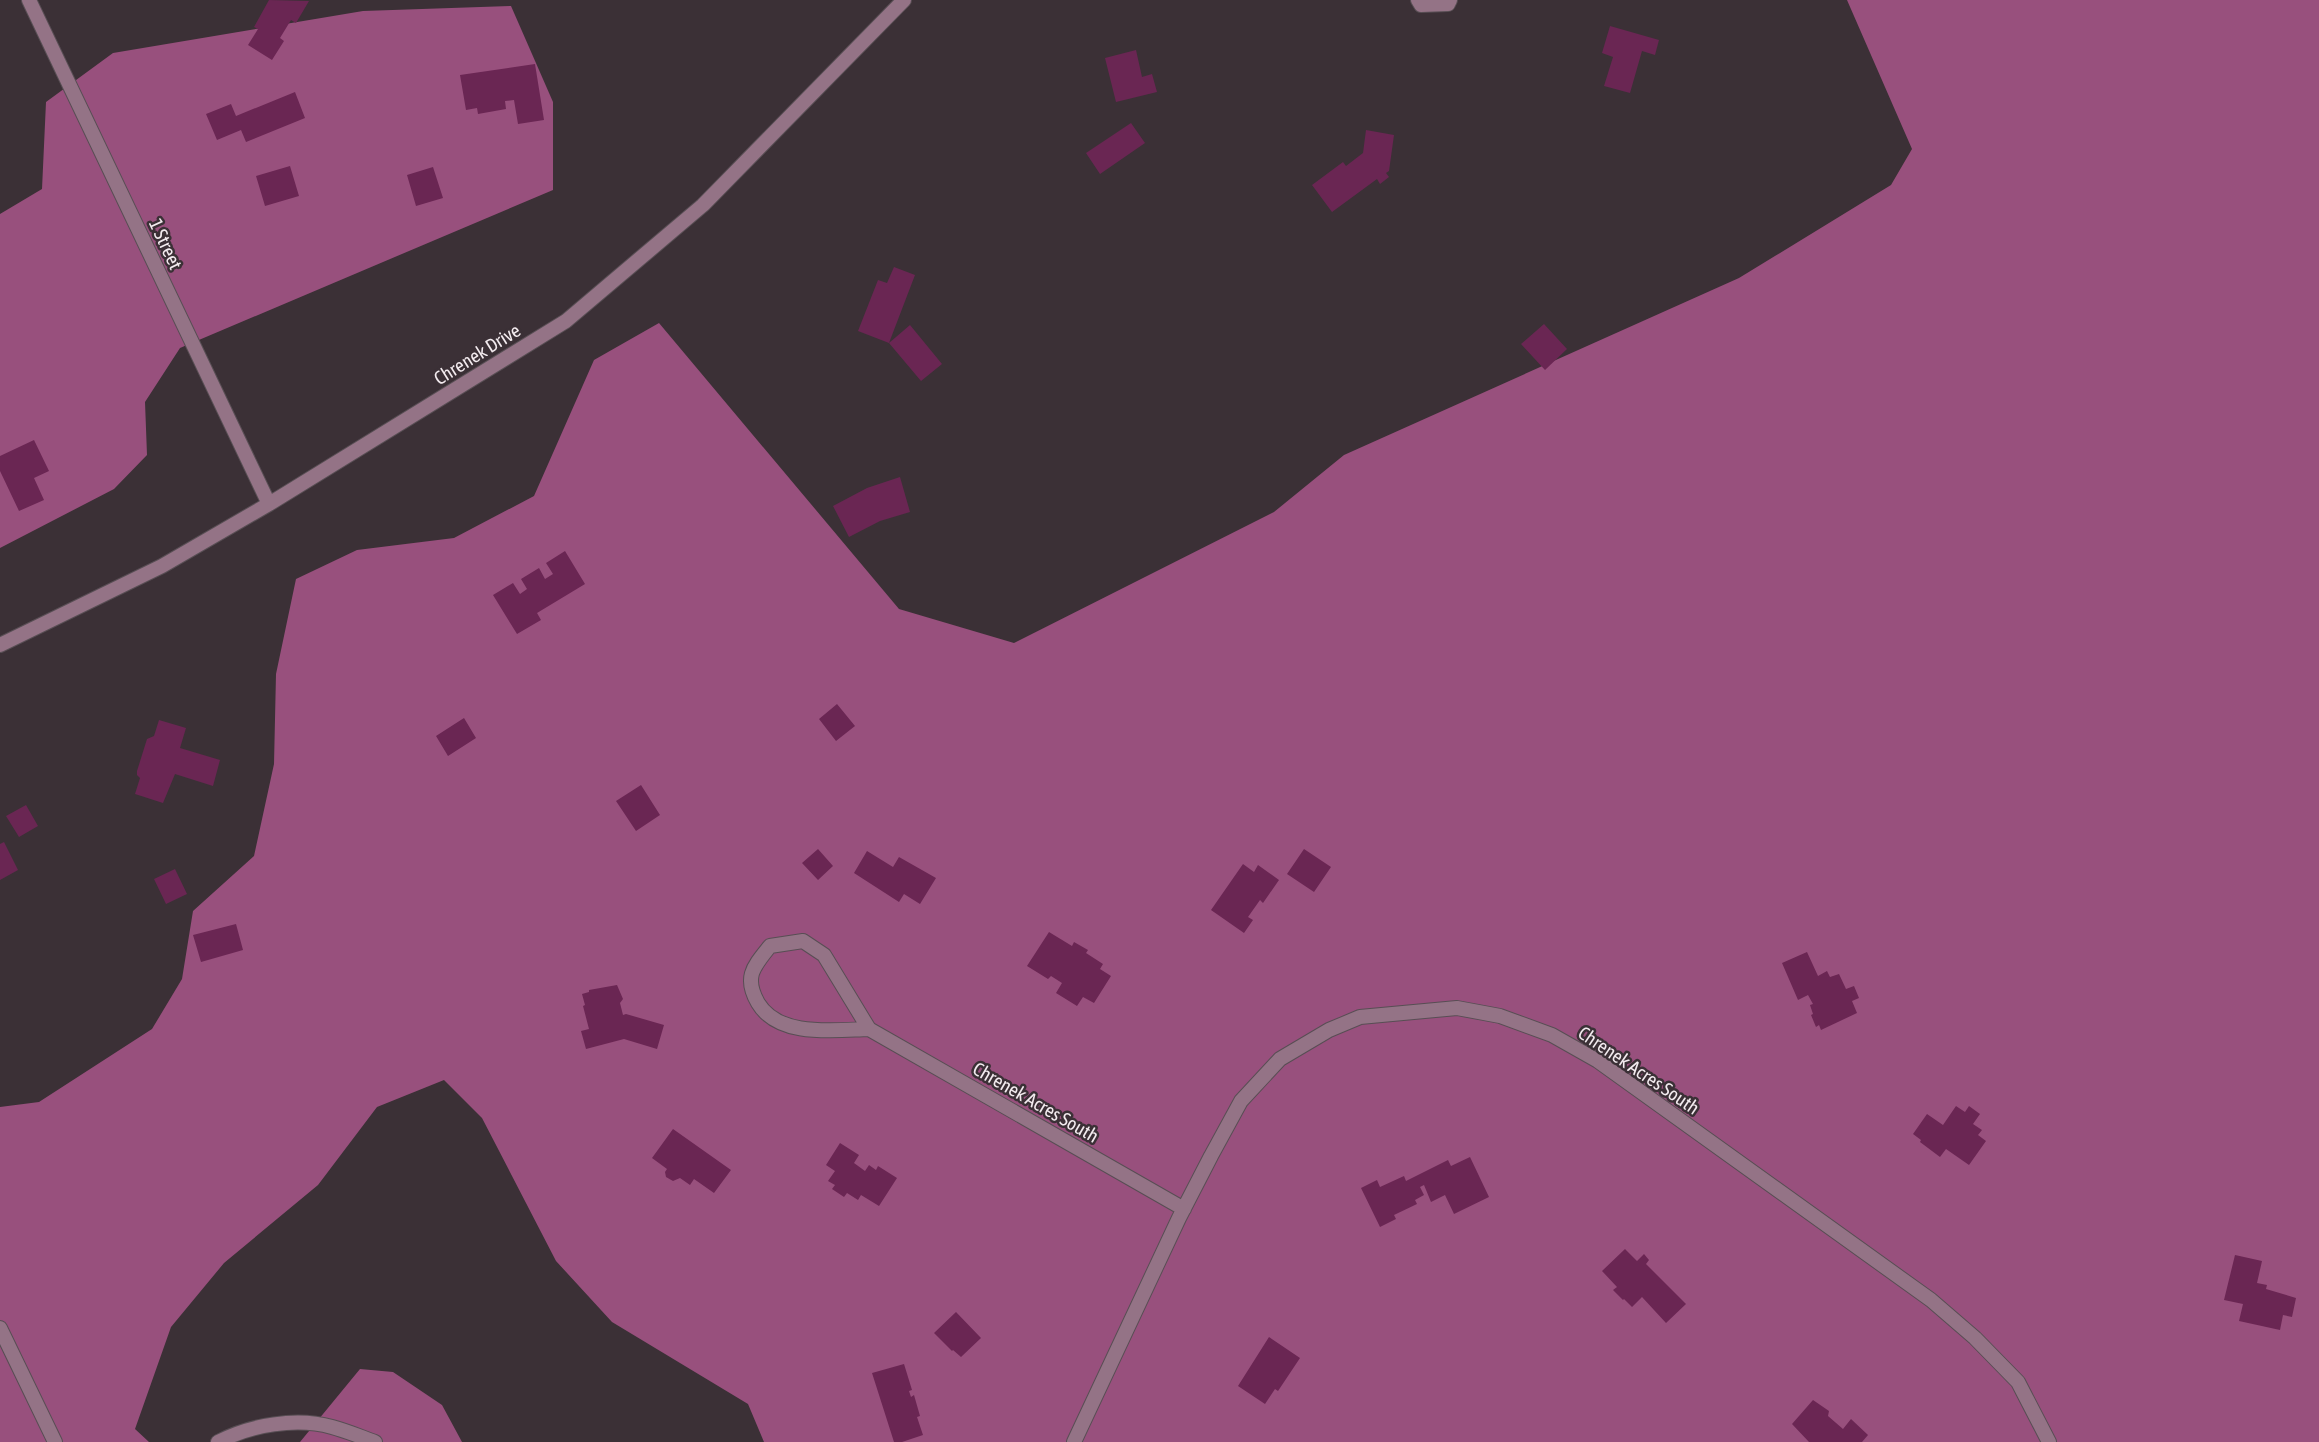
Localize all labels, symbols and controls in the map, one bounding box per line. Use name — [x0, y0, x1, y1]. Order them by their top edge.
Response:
street label: 1 Street — [145, 215, 187, 273]
street label: Chrenek Drive — [430, 319, 524, 389]
street label: Chrenek Acres South — [1574, 1021, 1704, 1119]
street label: Chrenek Acres South — [969, 1057, 1103, 1147]

